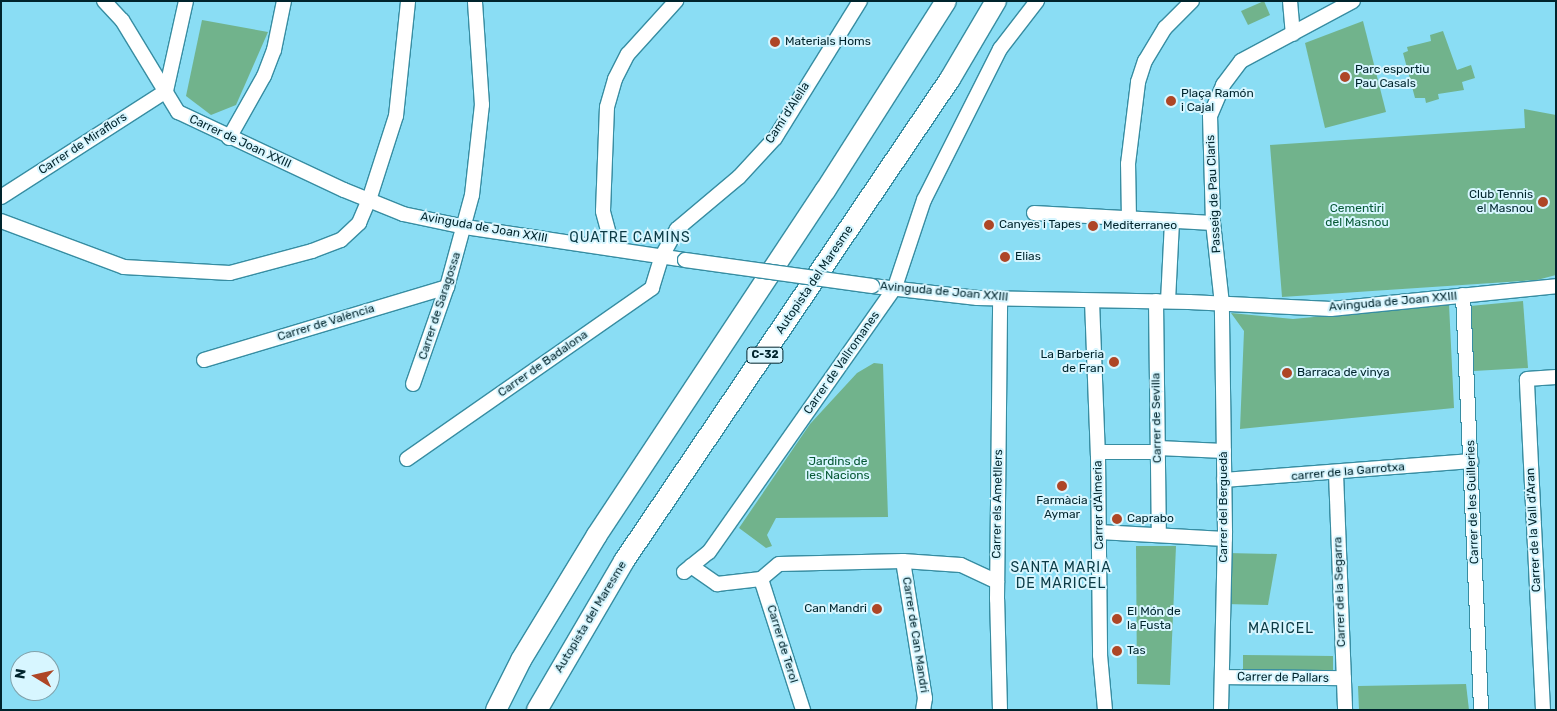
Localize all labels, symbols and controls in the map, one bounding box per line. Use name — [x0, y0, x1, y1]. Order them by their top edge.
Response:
place label: Materials Homs — [785, 35, 871, 49]
marker: Materials Homs — [769, 36, 781, 48]
place label: Parc esportiu Pau Casals — [1355, 63, 1429, 91]
marker: Parc esportiu Pau Casals — [1339, 71, 1351, 83]
street label: Camí d'Alella — [763, 80, 813, 146]
place label: Plaça Ramón i Cajal — [1181, 87, 1254, 115]
marker: Plaça Ramón i Cajal — [1165, 95, 1177, 107]
street label: Carrer de Miraflors — [36, 110, 130, 178]
street label: Carrer de Joan XXIII — [187, 112, 293, 172]
street label: Passeig de Pau Claris — [1204, 134, 1224, 254]
place label: Club Tennis el Masnou — [1469, 188, 1533, 216]
marker: Club Tennis el Masnou — [1537, 196, 1549, 208]
park label: Cementiri del Masnou — [1325, 202, 1389, 230]
street label: Avinguda de Joan XXIII — [419, 210, 549, 246]
place label: Canyes i Tapes — [999, 218, 1081, 232]
marker: Canyes i Tapes — [983, 219, 995, 231]
place label: Mediterraneo — [1103, 219, 1177, 233]
marker: Mediterraneo — [1087, 220, 1099, 232]
street label: Autopista del Maresme — [773, 223, 857, 337]
district label: QUATRE CAMINS — [568, 230, 692, 246]
street label: Carrer de Saragossa — [416, 250, 464, 362]
place label: Elias — [1015, 250, 1041, 264]
marker: Elias — [999, 251, 1011, 263]
street label: Avinguda de Joan XXIII — [879, 279, 1009, 305]
street label: Avinguda de Joan XXIII — [1328, 289, 1458, 315]
street label: Carrer de València — [275, 301, 377, 345]
street label: Carrer de Vallromanes — [801, 308, 883, 418]
street label: Carrer de Badalona — [495, 327, 591, 401]
road number: C-32 — [746, 346, 784, 364]
place label: La Barberia de Fran — [1041, 348, 1104, 376]
marker: La Barberia de Fran — [1108, 356, 1120, 368]
place label: Barraca de vinya — [1297, 366, 1390, 380]
marker: Barraca de vinya — [1281, 367, 1293, 379]
street label: Carrer de Sevilla — [1149, 373, 1165, 463]
street label: Carrer de les Guilleries — [1464, 440, 1482, 564]
street label: Carrer els Ametllers — [990, 449, 1006, 559]
street label: Carrer del Berguedà — [1217, 451, 1231, 563]
park label: Jardins de les Nacions — [806, 455, 870, 483]
street label: Carrer d'Almeria — [1091, 460, 1107, 550]
street label: carrer de la Garrotxa — [1291, 460, 1405, 484]
street label: Carrer de la Vall d'Aran — [1524, 467, 1544, 593]
marker: Farmàcia Aymar — [1056, 480, 1068, 492]
place label: Farmàcia Aymar — [1036, 494, 1088, 522]
place label: Caprabo — [1127, 512, 1174, 526]
marker: Caprabo — [1111, 513, 1123, 525]
street label: Carrer de la Segarra — [1331, 536, 1349, 648]
street label: Autopista del Maresme — [552, 559, 630, 675]
district label: SANTA MARIA DE MARICEL — [1009, 560, 1113, 592]
street label: Carrer de Can Mandri — [899, 576, 931, 694]
place label: Can Mandri — [804, 602, 867, 616]
street label: Carrer de Terol — [763, 603, 801, 685]
marker: Can Mandri — [871, 603, 883, 615]
place label: El Món de la Fusta — [1127, 605, 1181, 633]
marker: El Món de la Fusta — [1111, 613, 1123, 625]
district label: MARICEL — [1247, 621, 1315, 637]
place label: Tas — [1127, 644, 1146, 658]
marker: Tas — [1111, 645, 1123, 657]
north arrow — [10, 651, 60, 701]
text: N — [11, 667, 30, 680]
street label: Carrer de Pallars — [1237, 670, 1329, 686]

